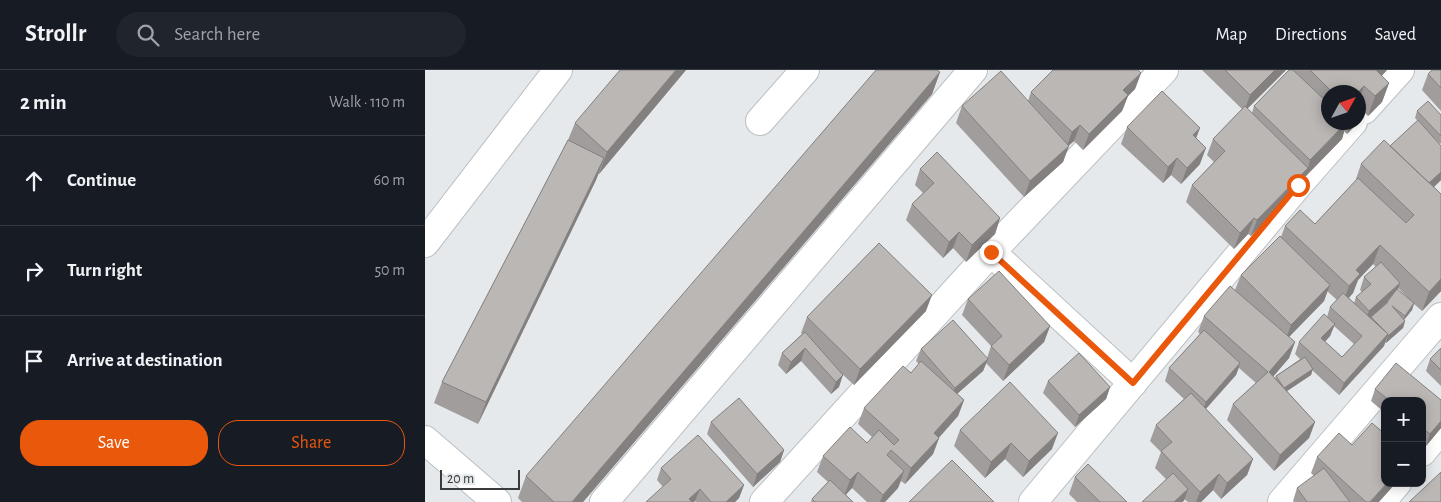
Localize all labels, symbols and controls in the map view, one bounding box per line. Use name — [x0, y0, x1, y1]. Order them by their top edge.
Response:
search box — [116, 12, 466, 57]
icon: search — [134, 21, 162, 49]
text: Strollr — [25, 22, 86, 46]
text: Search here — [174, 25, 260, 44]
text: Map — [1216, 26, 1247, 44]
text: Directions — [1275, 26, 1347, 44]
text: Saved — [1375, 26, 1416, 44]
north arrow — [1321, 85, 1366, 130]
text: 2 min — [20, 92, 67, 113]
text: Walk · 110 m — [329, 94, 405, 110]
icon: ahead — [20, 167, 48, 195]
text: Continue — [67, 171, 136, 190]
text: 60 m — [374, 172, 405, 188]
route start — [1287, 174, 1310, 197]
route end — [980, 241, 1003, 264]
icon: right — [20, 257, 48, 285]
text: Turn right — [67, 261, 142, 280]
text: 50 m — [374, 262, 405, 278]
icon: arrive — [20, 347, 48, 375]
text: Arrive at destination — [67, 351, 223, 370]
map controls — [1381, 397, 1426, 487]
button: + — [1381, 397, 1426, 442]
button: Save — [20, 420, 208, 466]
button: Share — [218, 420, 405, 466]
button: − — [1381, 442, 1426, 487]
scale bar — [440, 467, 520, 490]
text: 20 m — [447, 472, 474, 486]

